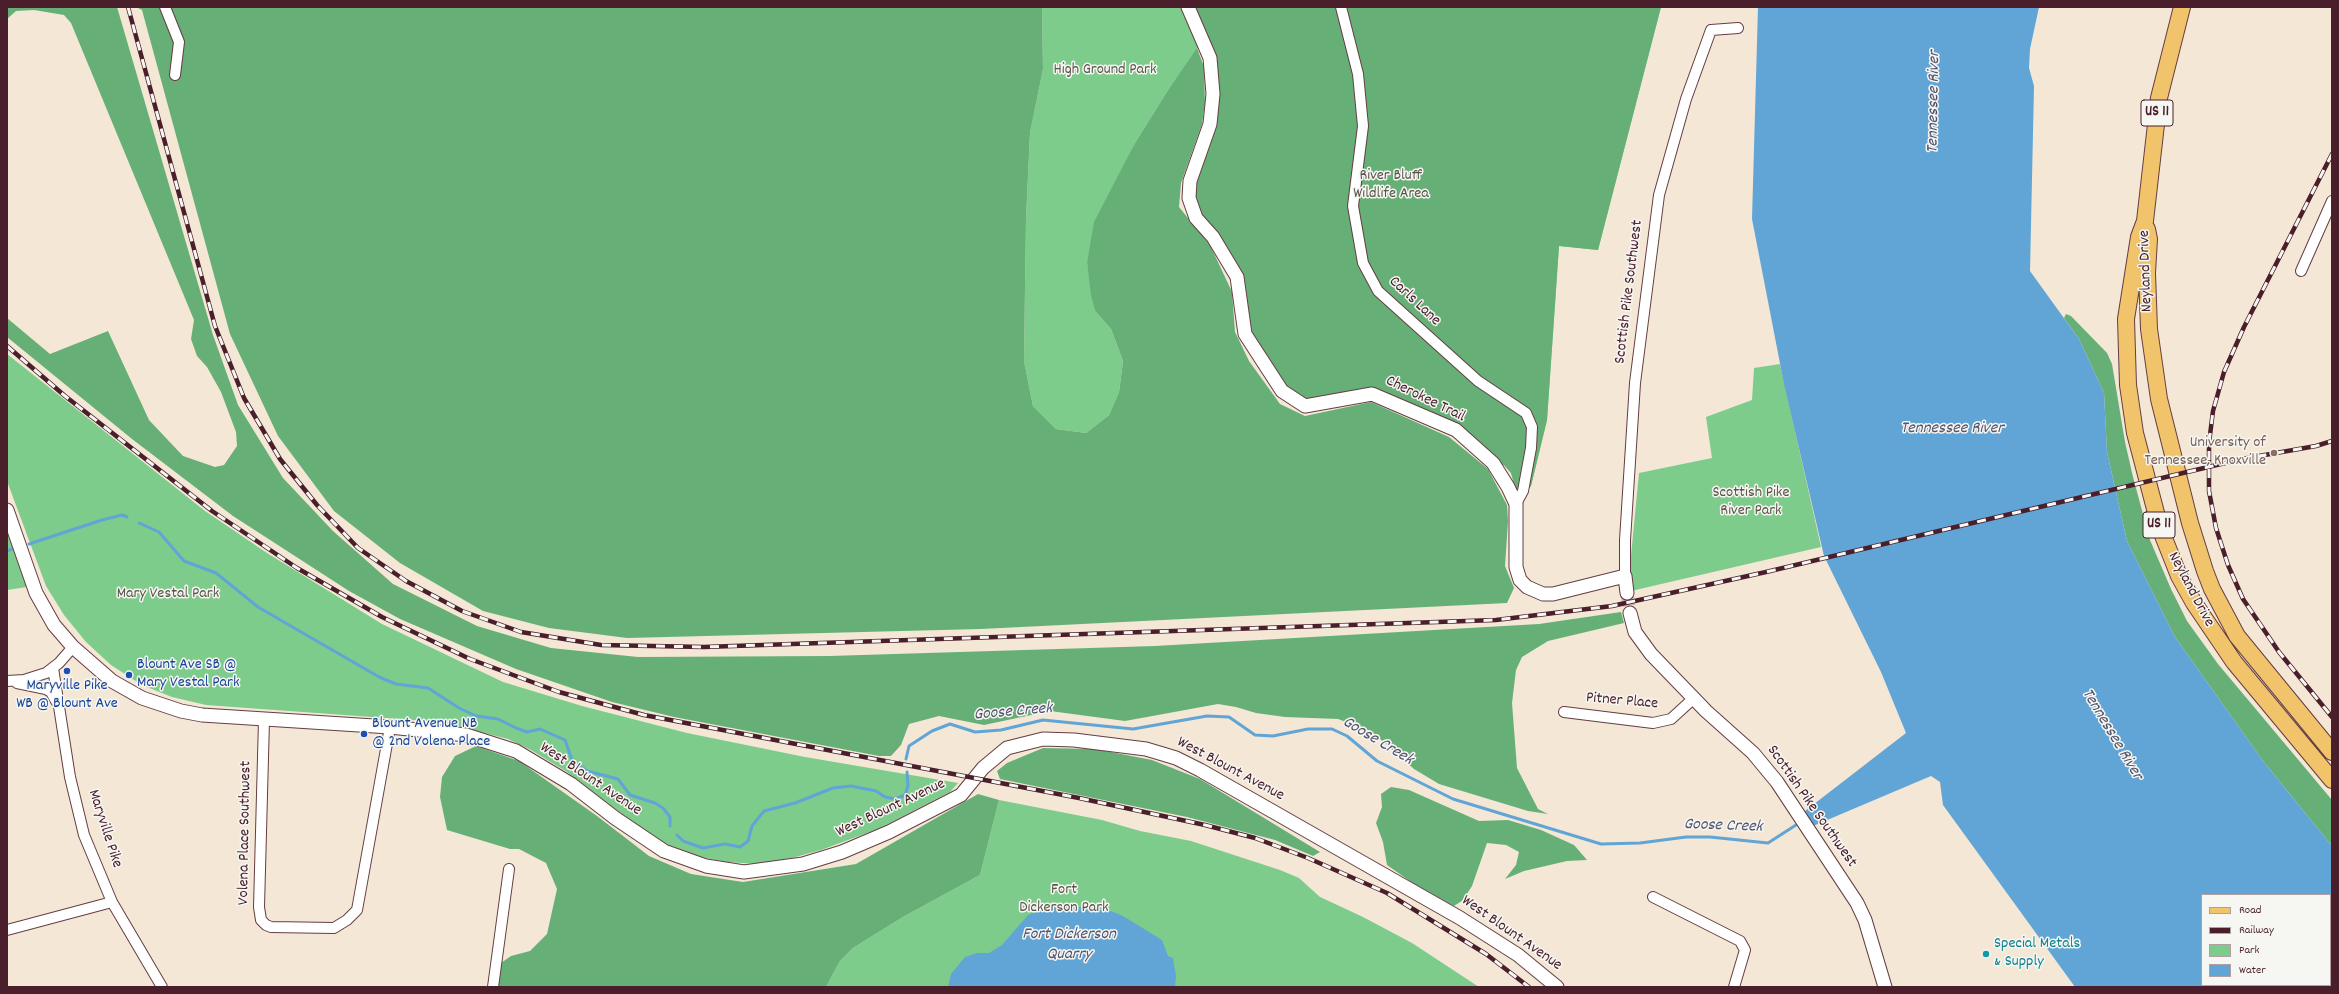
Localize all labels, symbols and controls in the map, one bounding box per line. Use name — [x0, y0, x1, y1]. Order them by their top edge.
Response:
water label: Tennessee River — [1924, 50, 1946, 154]
park label: High Ground Park — [1054, 61, 1156, 81]
road number: US 11 — [2141, 100, 2173, 126]
park label: River Bluff Wildlife Area — [1353, 167, 1429, 205]
street label: Scottish Pike Southwest — [1612, 219, 1648, 365]
street label: Neyland Drive — [2136, 230, 2158, 312]
street label: Carls Lane — [1384, 273, 1444, 331]
street label: Cherokee Trail — [1382, 372, 1468, 428]
water label: Tennessee River — [1901, 420, 2003, 440]
place label: University of Tennessee, Knoxville — [2144, 434, 2266, 472]
marker: University of Tennessee, Knoxville — [2269, 448, 2279, 458]
park label: Scottish Pike River Park — [1713, 484, 1789, 522]
road number: US 11 — [2143, 512, 2175, 538]
street label: Neyland Drive — [2162, 549, 2218, 631]
park label: Mary Vestal Park — [117, 585, 219, 605]
place label: Blount Ave SB @ Mary Vestal Park — [137, 656, 240, 694]
marker: Maryville Pike WB @ Blount Ave — [62, 666, 72, 676]
marker: Blount Ave SB @ Mary Vestal Park — [124, 670, 134, 680]
place label: Maryville Pike WB @ Blount Ave — [16, 677, 118, 715]
water label: Tennessee River — [2076, 686, 2146, 784]
street label: Pitner Place — [1585, 689, 1659, 715]
water label: Goose Creek — [973, 699, 1053, 727]
water label: Goose Creek — [1338, 713, 1416, 771]
place label: Blount Avenue NB @ 2nd Volena Place — [372, 715, 490, 753]
marker: Blount Avenue NB @ 2nd Volena Place — [359, 729, 369, 739]
street label: West Blount Avenue — [1173, 734, 1287, 806]
street label: West Blount Avenue — [535, 739, 645, 821]
street label: Scottish Pike Southwest — [1762, 742, 1860, 872]
street label: Volena Place Southwest — [235, 761, 257, 905]
street label: West Blount Avenue — [833, 775, 949, 843]
street label: Maryville Pike — [82, 788, 126, 870]
water label: Goose Creek — [1683, 815, 1763, 839]
park label: Fort Dickerson Park — [1019, 881, 1109, 919]
street label: West Blount Avenue — [1457, 892, 1565, 976]
legend — [2201, 894, 2331, 986]
text: Road — [2239, 902, 2261, 919]
text: Railway — [2239, 922, 2274, 939]
water label: Fort Dickerson Quarry — [1022, 926, 1116, 966]
place label: Special Metals & Supply — [1994, 935, 2080, 973]
text: Park — [2239, 942, 2259, 959]
marker: Special Metals & Supply — [1981, 949, 1991, 959]
text: Water — [2239, 962, 2266, 979]

